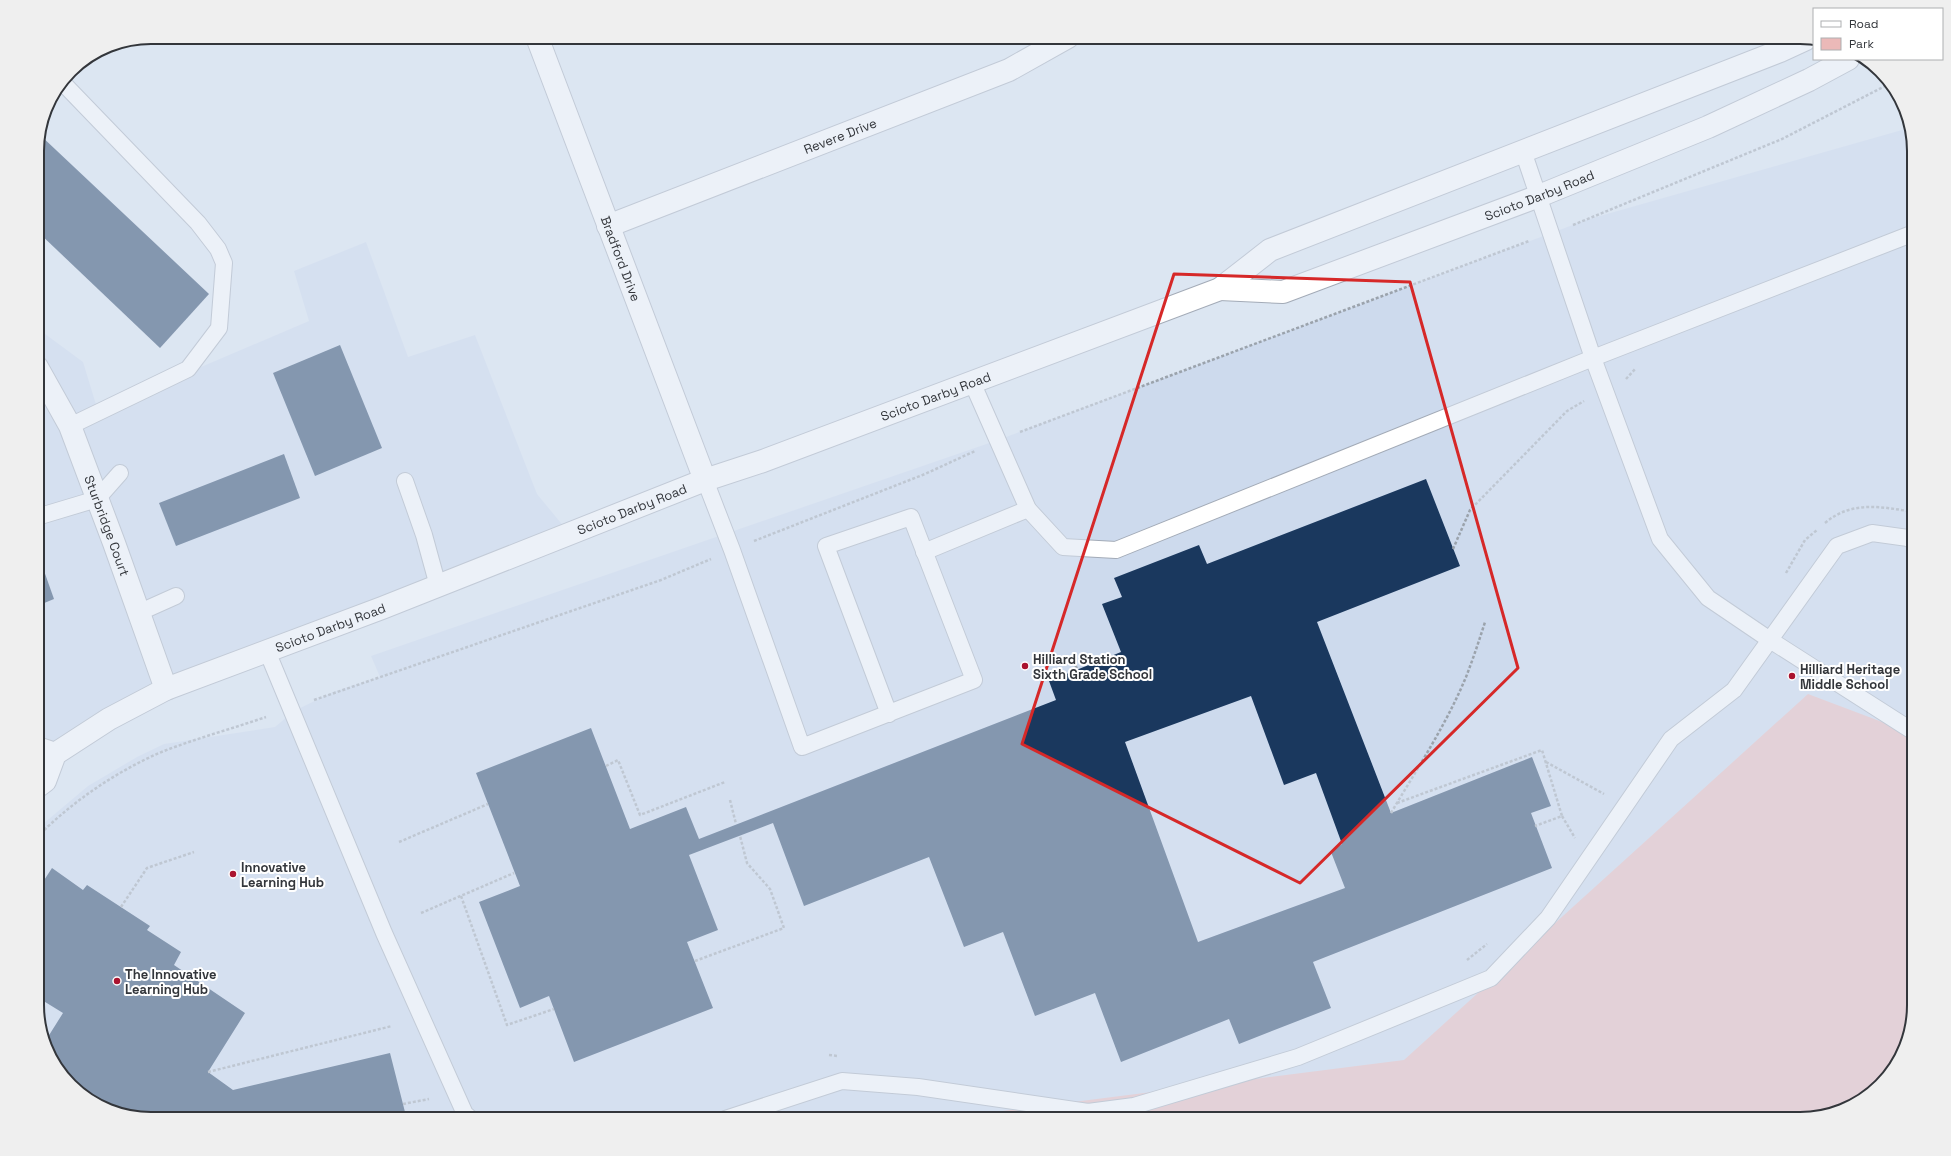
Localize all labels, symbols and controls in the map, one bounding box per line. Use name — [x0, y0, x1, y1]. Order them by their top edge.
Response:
legend — [1813, 8, 1943, 60]
text: Road — [1849, 16, 1878, 32]
text: Park — [1849, 36, 1874, 52]
street label: Revere Drive — [801, 114, 879, 158]
street label: Scioto Darby Road — [1482, 166, 1597, 225]
street label: Bradford Drive — [597, 214, 644, 304]
street label: Scioto Darby Road — [878, 368, 993, 425]
street label: Sturbridge Court — [80, 473, 133, 579]
street label: Scioto Darby Road — [575, 480, 689, 539]
street label: Scioto Darby Road — [273, 599, 388, 656]
place label: Hilliard Station Sixth Grade School — [1033, 651, 1152, 683]
marker: Hilliard Station Sixth Grade School — [1020, 661, 1030, 671]
place label: Hilliard Heritage Middle School — [1800, 661, 1900, 693]
marker: Hilliard Heritage Middle School — [1787, 671, 1797, 681]
place label: Innovative Learning Hub — [241, 859, 324, 891]
marker: Innovative Learning Hub — [228, 869, 238, 879]
place label: The Innovative Learning Hub — [125, 966, 217, 998]
marker: The Innovative Learning Hub — [112, 976, 122, 986]

